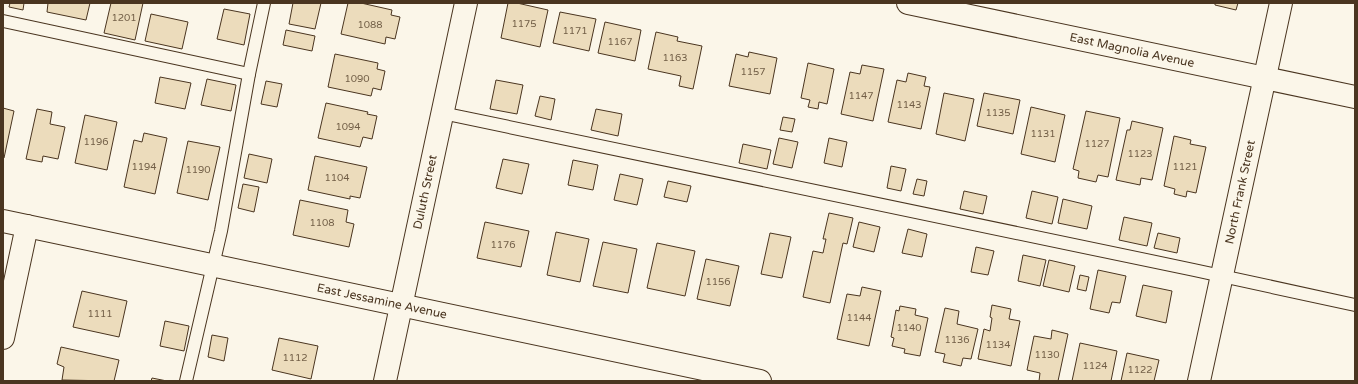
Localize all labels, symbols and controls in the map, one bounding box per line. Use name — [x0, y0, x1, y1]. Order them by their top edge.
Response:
house number: 1201 — [111, 12, 137, 24]
house number: 1175 — [511, 18, 537, 30]
house number: 1088 — [357, 19, 383, 31]
house number: 1171 — [562, 25, 588, 37]
street label: East Magnolia Avenue — [1068, 30, 1196, 70]
house number: 1167 — [607, 36, 633, 48]
house number: 1163 — [662, 52, 688, 64]
house number: 1157 — [740, 66, 766, 78]
house number: 1090 — [344, 73, 370, 85]
house number: 1147 — [848, 90, 874, 102]
house number: 1143 — [896, 99, 922, 111]
house number: 1135 — [985, 107, 1011, 119]
house number: 1094 — [335, 121, 361, 133]
house number: 1131 — [1030, 128, 1056, 140]
house number: 1196 — [83, 136, 109, 148]
house number: 1127 — [1084, 138, 1110, 150]
street label: North Frank Street — [1222, 138, 1258, 245]
house number: 1123 — [1127, 148, 1153, 160]
street label: Duluth Street — [410, 153, 440, 231]
house number: 1194 — [131, 161, 157, 173]
house number: 1121 — [1172, 161, 1198, 173]
house number: 1190 — [185, 164, 211, 176]
house number: 1104 — [324, 172, 350, 184]
house number: 1108 — [309, 217, 335, 229]
house number: 1176 — [490, 239, 516, 251]
house number: 1156 — [705, 276, 731, 288]
street label: East Jessamine Avenue — [316, 280, 448, 322]
house number: 1111 — [87, 308, 113, 320]
house number: 1144 — [846, 312, 872, 324]
house number: 1140 — [896, 322, 922, 334]
house number: 1136 — [944, 334, 970, 346]
house number: 1134 — [985, 339, 1011, 351]
house number: 1130 — [1034, 349, 1060, 361]
house number: 1112 — [282, 352, 308, 364]
house number: 1124 — [1082, 360, 1108, 372]
house number: 1122 — [1127, 364, 1153, 376]

